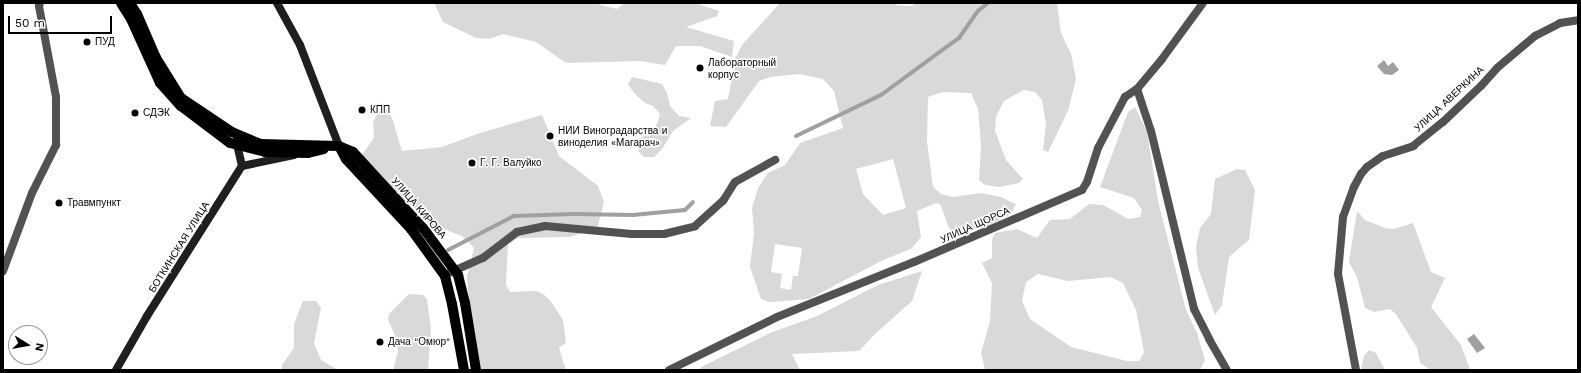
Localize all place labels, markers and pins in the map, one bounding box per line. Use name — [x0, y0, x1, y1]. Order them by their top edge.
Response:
place label: ПУД — [95, 36, 115, 48]
marker: ПУД — [82, 37, 92, 47]
place label: Лабораторный корпус — [708, 56, 776, 80]
marker: Лабораторный корпус — [695, 63, 705, 73]
place label: КПП — [370, 104, 390, 116]
marker: КПП — [357, 105, 367, 115]
place label: СДЭК — [143, 107, 170, 119]
marker: СДЭК — [130, 108, 140, 118]
place label: НИИ Виноградарства и виноделия «Магарач» — [558, 124, 667, 148]
marker: НИИ Виноградарства и виноделия «Магарач» — [545, 131, 555, 141]
place label: Г. Г. Валуйко — [480, 157, 542, 169]
marker: Г. Г. Валуйко — [467, 158, 477, 168]
place label: Травмпункт — [67, 197, 121, 209]
marker: Травмпункт — [54, 198, 64, 208]
place label: Дача "Омюр" — [388, 336, 450, 348]
marker: Дача "Омюр" — [375, 337, 385, 347]

